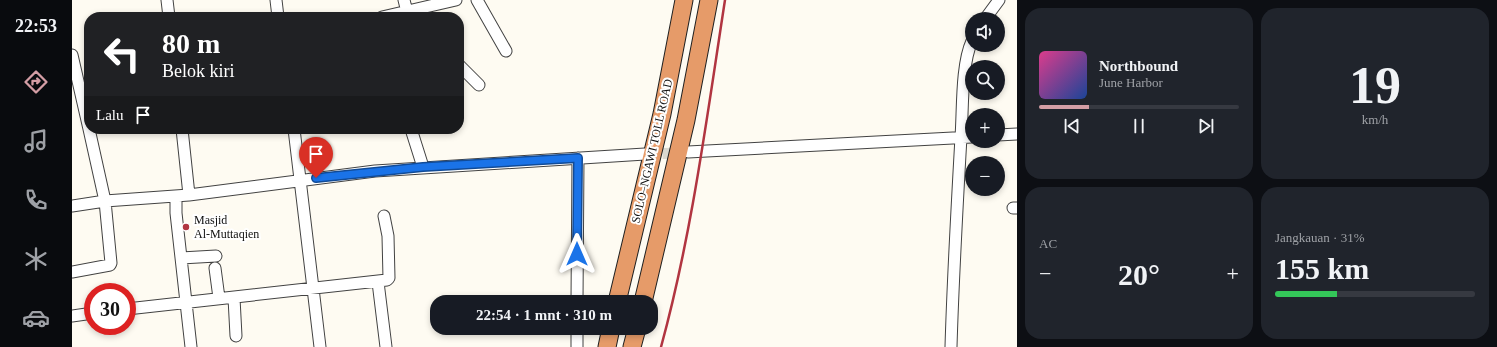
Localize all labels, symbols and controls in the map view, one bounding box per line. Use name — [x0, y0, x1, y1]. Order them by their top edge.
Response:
map controls — [965, 12, 1005, 196]
button: sound — [965, 12, 1005, 52]
text: 22:53 — [15, 16, 57, 36]
icon: left — [96, 28, 148, 80]
text: 80 m — [162, 28, 220, 59]
text: 19 — [1349, 57, 1401, 114]
text: Northbound — [1099, 58, 1178, 74]
button: search — [965, 60, 1005, 100]
text: Belok kiri — [162, 61, 235, 81]
icon: directions — [22, 68, 50, 96]
text: June Harbor — [1099, 75, 1163, 90]
street label: SOLO–NGAWI TOLL ROAD — [629, 77, 675, 224]
icon: arrive — [132, 104, 154, 126]
text: Lalu — [96, 107, 124, 123]
button: + — [965, 108, 1005, 148]
text: km/h — [1362, 112, 1388, 127]
icon: previous — [1061, 115, 1083, 137]
icon: pause — [1128, 115, 1150, 137]
icon: next — [1195, 115, 1217, 137]
icon: music — [22, 127, 50, 155]
pin — [299, 137, 333, 178]
icon: arrive — [305, 143, 327, 165]
button: − — [965, 156, 1005, 196]
icon: phone — [22, 186, 50, 214]
place label: Masjid Al-Muttaqien — [194, 213, 259, 241]
marker: Masjid Al-Muttaqien — [181, 222, 191, 232]
text: Jangkauan · 31% — [1275, 230, 1365, 245]
position arrow — [556, 233, 598, 275]
text: AC — [1039, 236, 1057, 251]
icon: climate — [22, 245, 50, 273]
text: 155 km — [1275, 252, 1369, 285]
text: 20° — [1118, 258, 1160, 291]
text: − — [1039, 261, 1051, 286]
text: + — [1227, 261, 1239, 286]
speed limit sign: 30 — [84, 283, 136, 335]
icon: car — [22, 304, 50, 332]
text: 22:54 · 1 mnt · 310 m — [476, 307, 612, 323]

